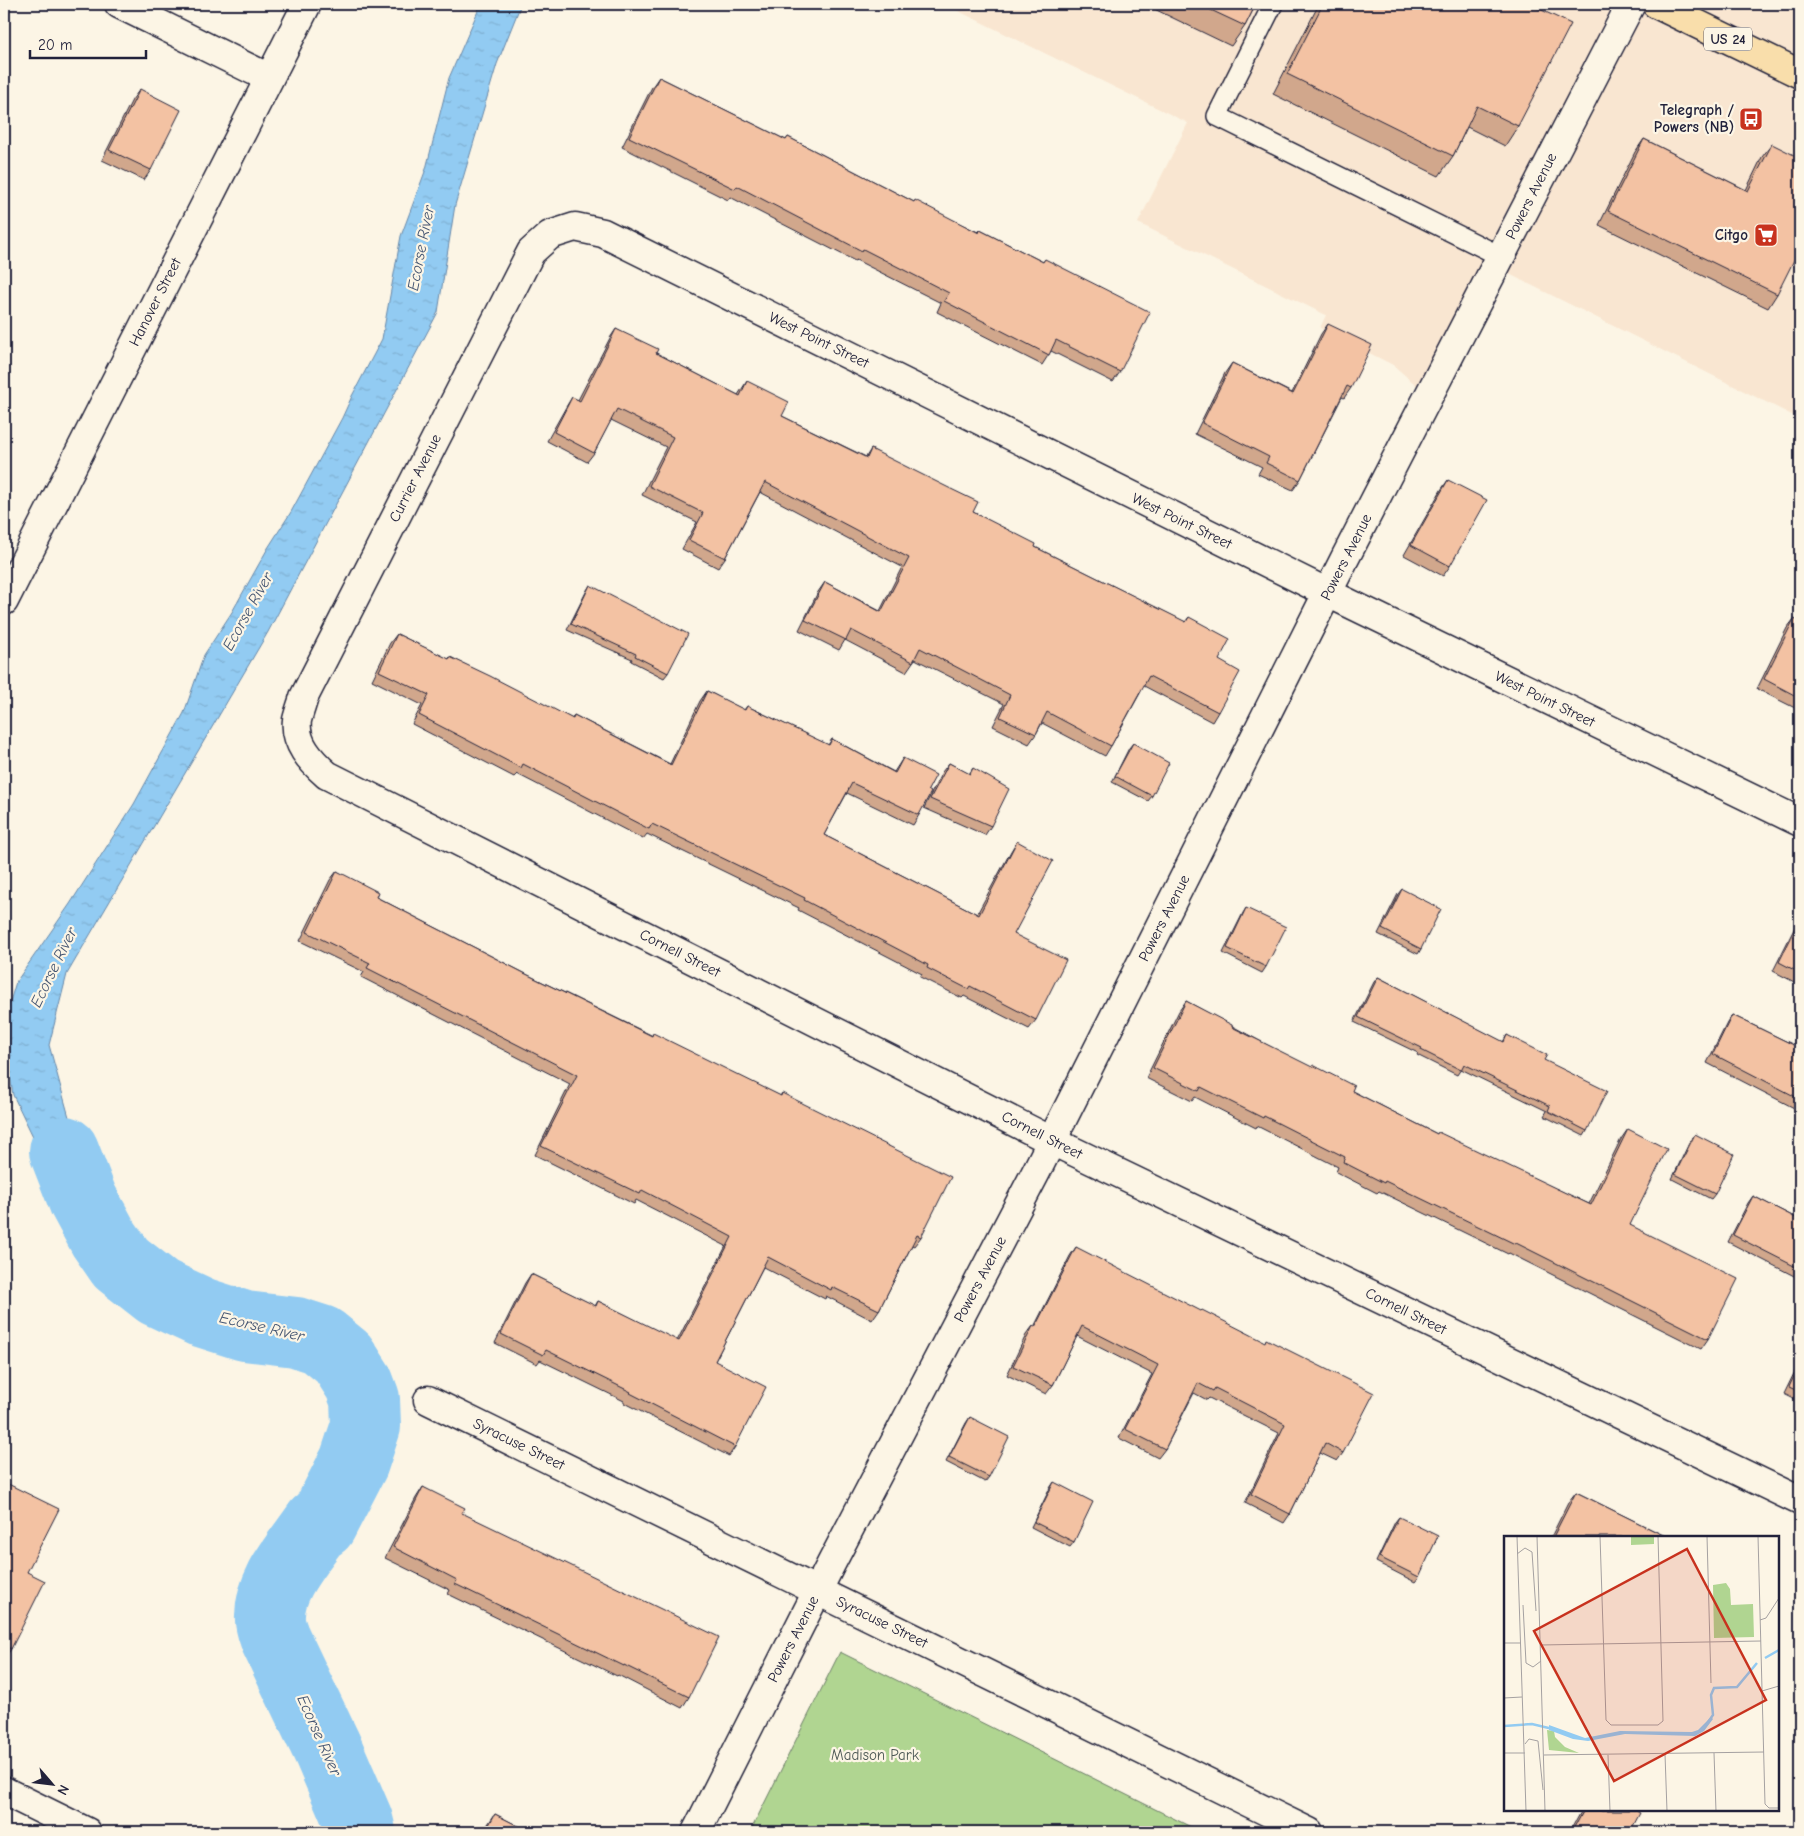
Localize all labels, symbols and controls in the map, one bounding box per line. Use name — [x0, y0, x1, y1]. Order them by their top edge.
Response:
scale bar — [30, 28, 146, 60]
road number: US 24 — [1704, 28, 1752, 50]
text: 20 m — [38, 36, 72, 54]
place label: Telegraph / Powers (NB) — [1654, 101, 1734, 136]
bus stop icon: Telegraph / Powers (NB) — [1738, 106, 1764, 132]
street label: Powers Avenue — [1501, 149, 1561, 242]
water label: Ecorse River — [404, 203, 438, 292]
supermarket icon: Citgo — [1753, 222, 1779, 248]
place label: Citgo — [1715, 226, 1748, 244]
street label: Hanover Street — [125, 254, 185, 349]
street label: West Point Street — [766, 308, 873, 372]
street label: Currier Avenue — [385, 431, 445, 525]
street label: West Point Street — [1129, 489, 1236, 553]
street label: Powers Avenue — [1316, 510, 1376, 603]
water label: Ecorse River — [219, 569, 277, 654]
street label: West Point Street — [1492, 667, 1599, 731]
street label: Powers Avenue — [1134, 871, 1194, 964]
water label: Ecorse River — [27, 924, 81, 1010]
street label: Cornell Street — [637, 925, 724, 981]
street label: Cornell Street — [999, 1107, 1086, 1163]
street label: Powers Avenue — [950, 1233, 1010, 1325]
street label: Cornell Street — [1362, 1284, 1450, 1339]
water label: Ecorse River — [218, 1308, 307, 1346]
street label: Syracuse Street — [470, 1414, 568, 1474]
inset map — [1504, 1536, 1779, 1811]
street label: Powers Avenue — [763, 1592, 823, 1685]
street label: Syracuse Street — [833, 1592, 931, 1652]
water label: Ecorse River — [293, 1692, 345, 1779]
park label: Madison Park — [831, 1746, 920, 1764]
north arrow — [28, 1758, 78, 1808]
text: N — [53, 1782, 73, 1798]

